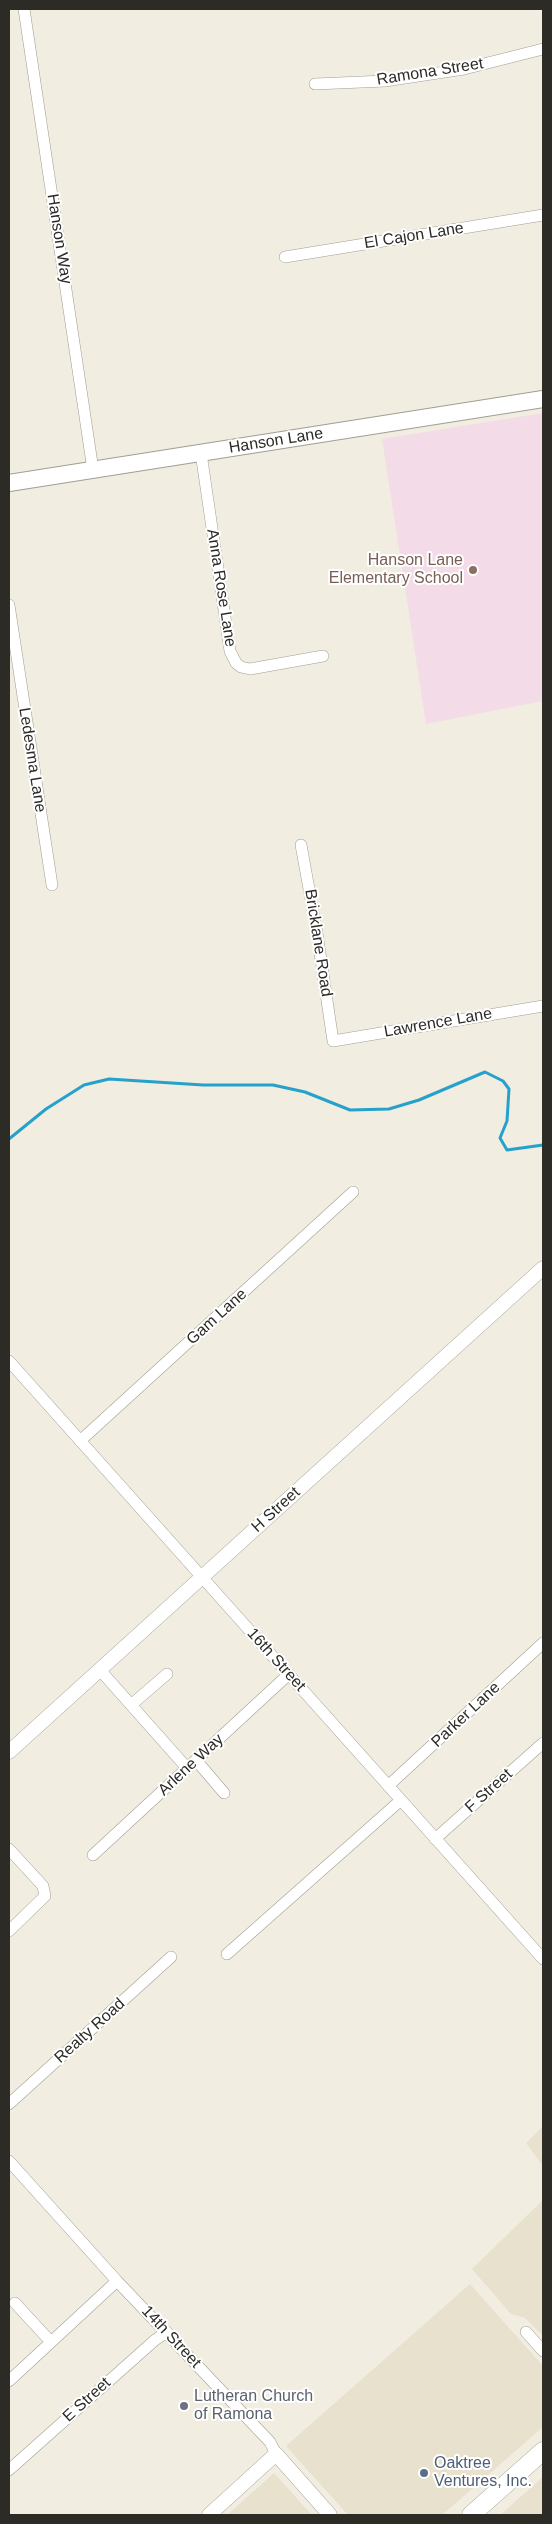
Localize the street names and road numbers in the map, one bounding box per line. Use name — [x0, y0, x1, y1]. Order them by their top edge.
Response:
street label: Ramona Street — [375, 54, 485, 90]
street label: Hanson Way — [42, 193, 76, 285]
street label: El Cajon Lane — [363, 219, 465, 253]
street label: Hanson Lane — [227, 424, 325, 458]
street label: Anna Rose Lane — [202, 528, 240, 648]
street label: Ledesma Lane — [14, 706, 50, 814]
street label: Bricklane Road — [300, 888, 336, 998]
street label: Lawrence Lane — [382, 1004, 494, 1042]
street label: Gam Lane — [183, 1285, 251, 1349]
street label: H Street — [248, 1483, 304, 1537]
street label: 16th Street — [243, 1624, 309, 1696]
street label: Parker Lane — [428, 1678, 504, 1752]
street label: Arlene Way — [154, 1730, 228, 1800]
street label: F Street — [461, 1765, 517, 1817]
street label: Realty Road — [51, 1994, 129, 2068]
street label: 14th Street — [137, 2302, 205, 2372]
street label: E Street — [59, 2374, 115, 2426]

